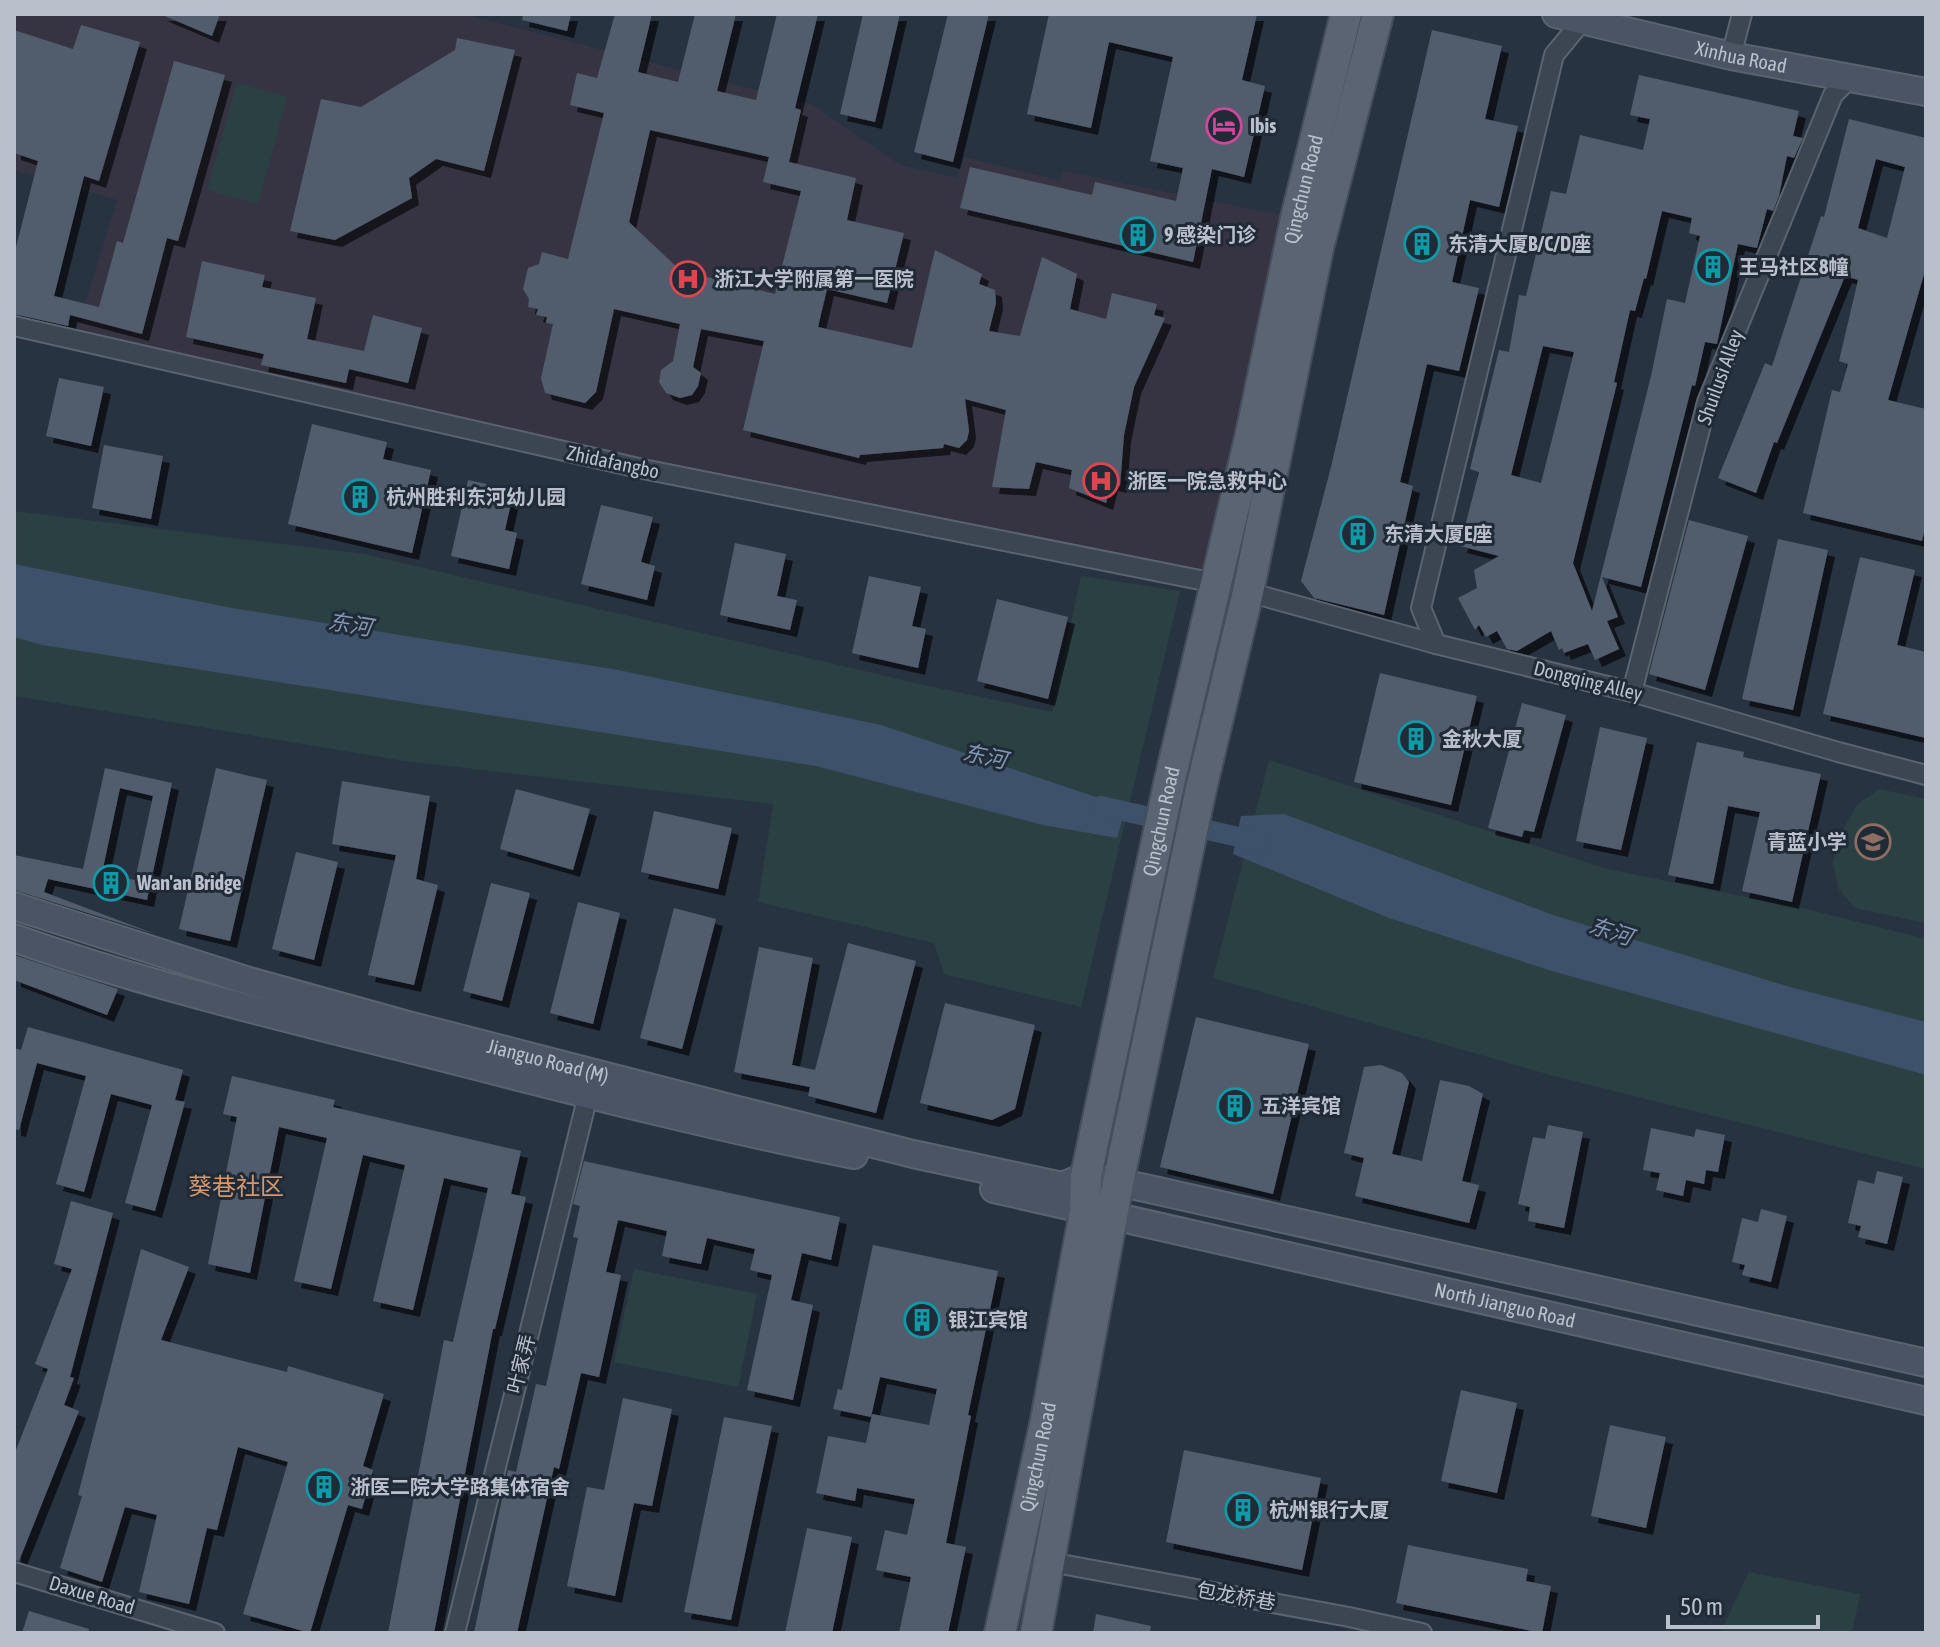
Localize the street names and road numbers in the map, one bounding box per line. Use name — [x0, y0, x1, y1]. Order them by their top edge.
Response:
street label: Xinhua Road — [1693, 36, 1789, 77]
street label: Qingchun Road — [1279, 132, 1327, 246]
street label: Shuilusi Alley — [1692, 326, 1747, 427]
street label: Zhidafangbo — [565, 440, 662, 483]
street label: Dongqing Alley — [1532, 656, 1645, 705]
street label: Qingchun Road — [1138, 764, 1184, 878]
street label: Jianguo Road (M) — [485, 1034, 611, 1087]
street label: North Jianguo Road — [1432, 1278, 1578, 1332]
street label: 叶家弄 — [502, 1332, 539, 1396]
street label: Qingchun Road — [1014, 1400, 1060, 1514]
street label: Daxue Road — [47, 1571, 138, 1618]
street label: 包龙桥巷 — [1195, 1577, 1277, 1614]

